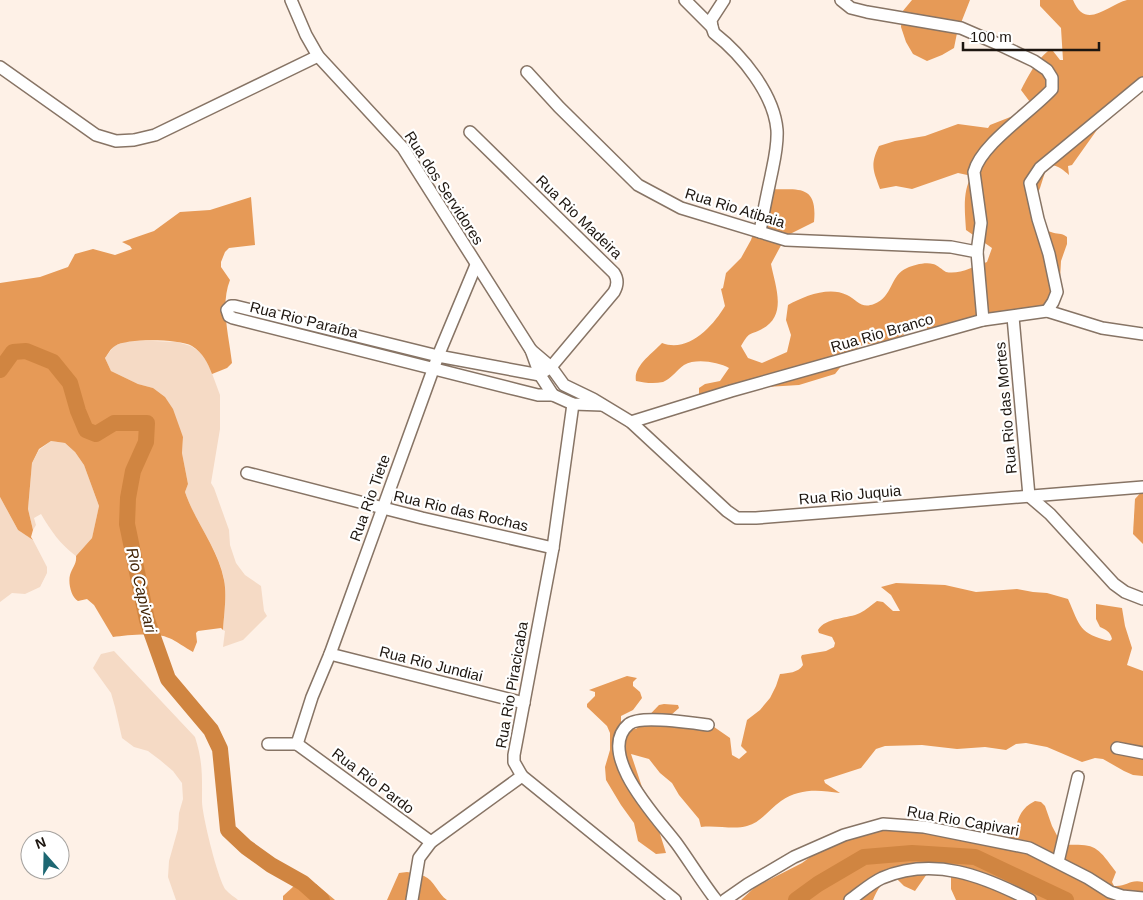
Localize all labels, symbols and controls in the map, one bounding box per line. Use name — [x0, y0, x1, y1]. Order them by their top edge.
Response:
scale bar — [963, 20, 1099, 52]
text: 100 m — [970, 28, 1012, 45]
street label: Rua dos Servidores — [401, 128, 487, 248]
street label: Rua Rio Madeira — [533, 171, 626, 262]
street label: Rua Rio Atibaia — [683, 184, 788, 231]
street label: Rua Rio Paraíba — [248, 298, 361, 341]
street label: Rua Rio Branco — [829, 310, 935, 355]
street label: Rua Rio das Mortes — [991, 341, 1020, 475]
street label: Rua Rio Tiete — [346, 452, 393, 543]
street label: Rua Rio Juquia — [798, 482, 902, 507]
street label: Rua Rio das Rochas — [392, 487, 530, 534]
water label: Rio Capivari — [123, 546, 160, 635]
street label: Rua Rio Piracicaba — [492, 620, 531, 750]
street label: Rua Rio Jundiai — [378, 642, 485, 685]
street label: Rua Rio Pardo — [329, 744, 418, 817]
street label: Rua Rio Capivari — [906, 802, 1020, 839]
north arrow — [20, 830, 70, 880]
text: N — [33, 834, 48, 852]

